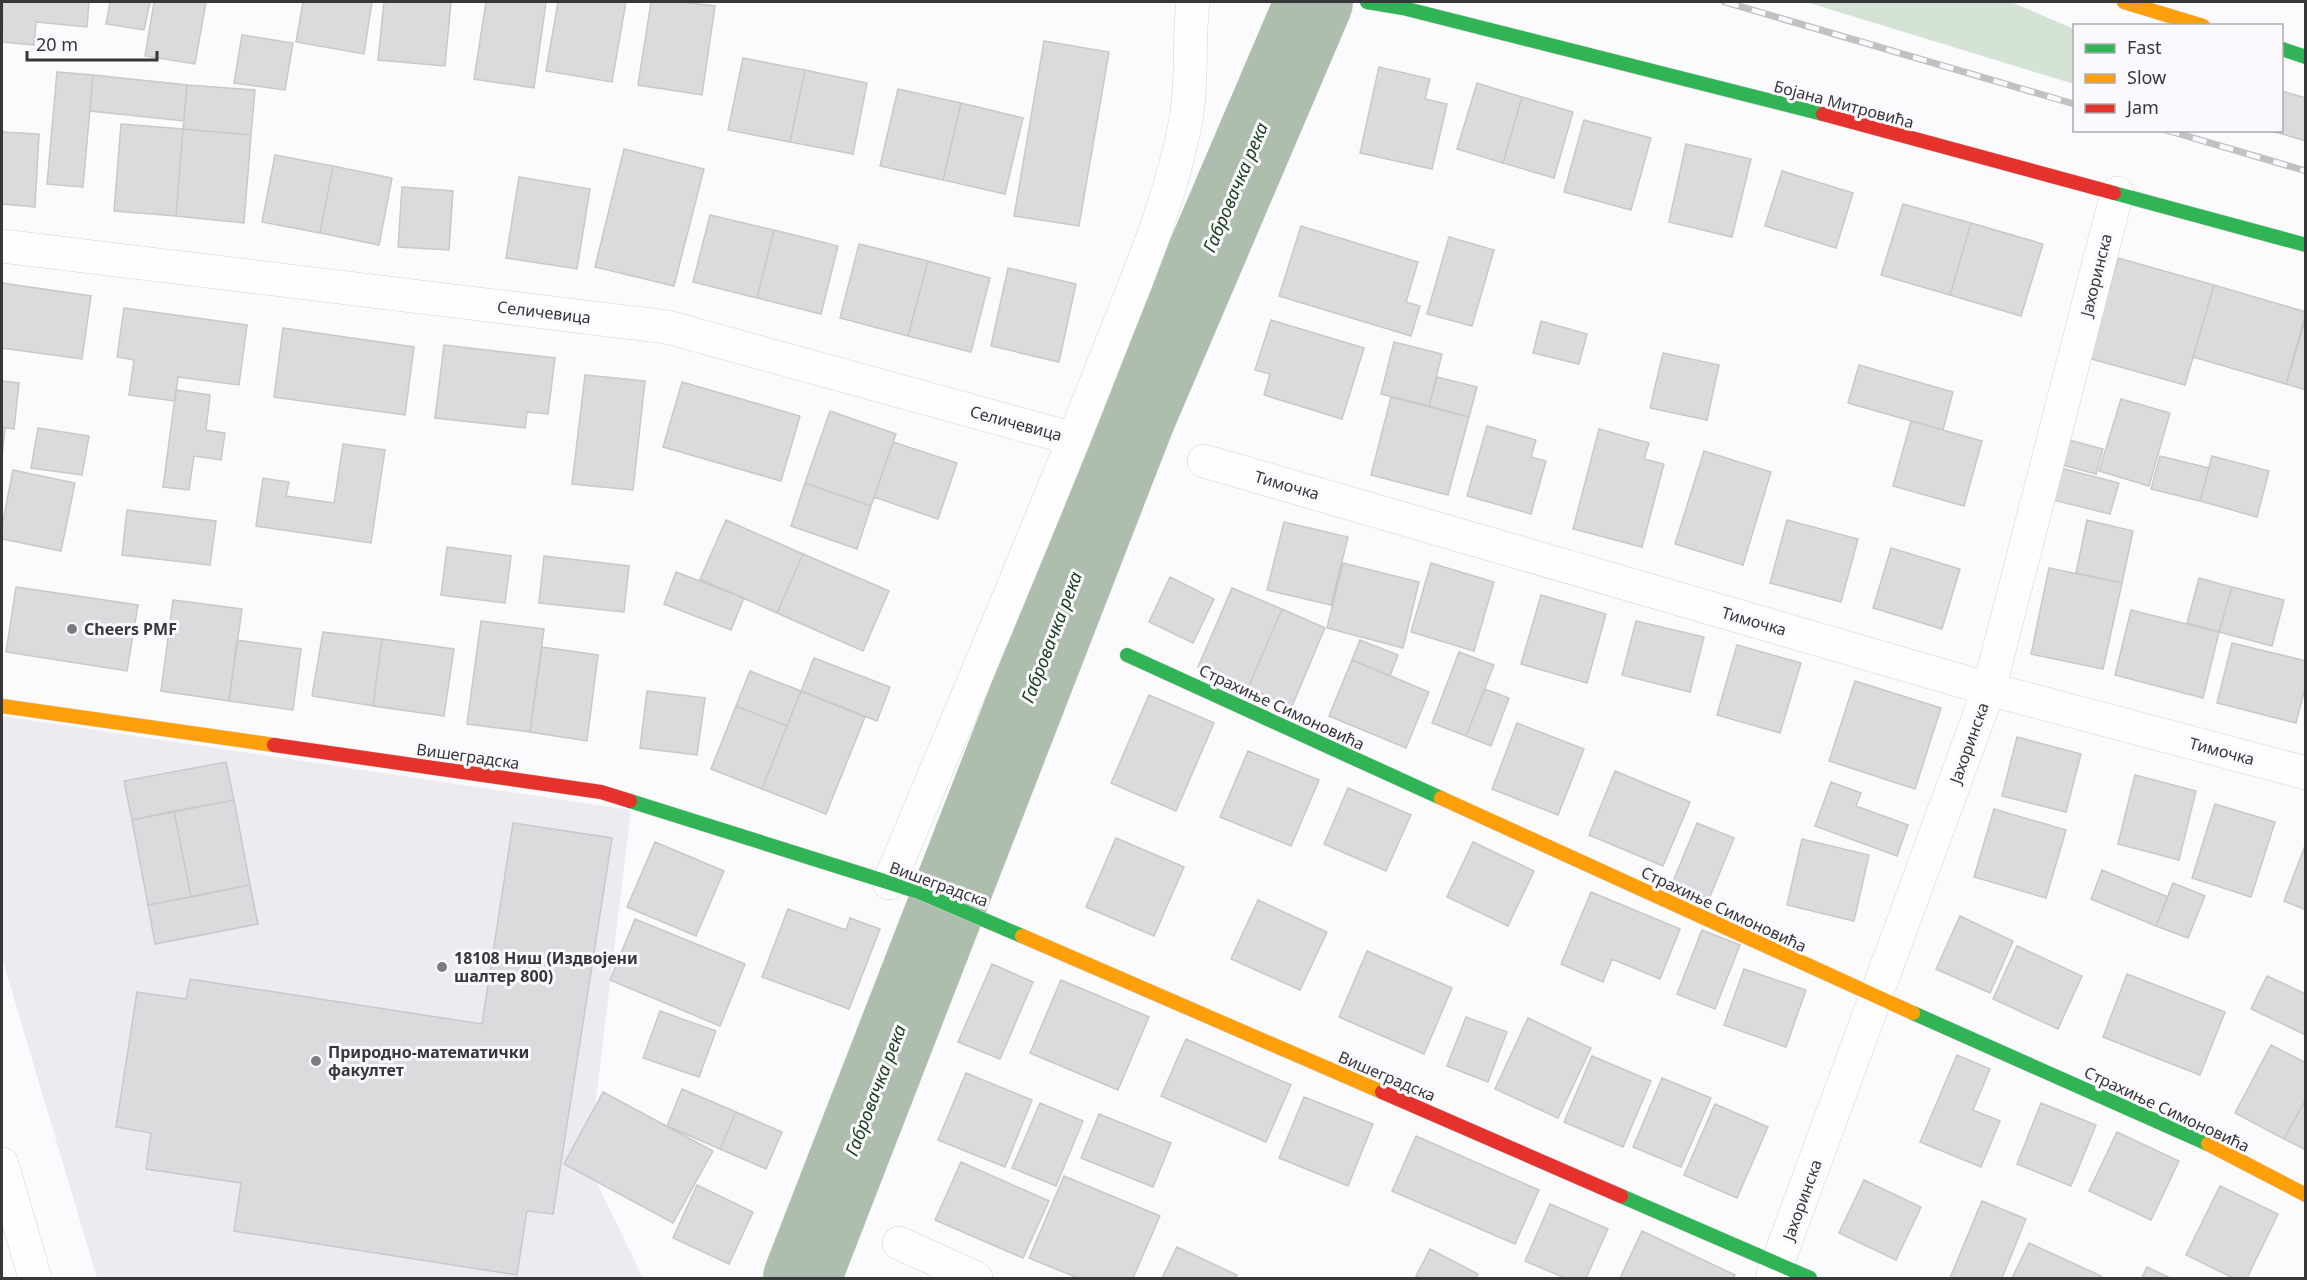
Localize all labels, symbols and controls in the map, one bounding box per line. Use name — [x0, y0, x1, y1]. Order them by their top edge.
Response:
scale bar — [27, 24, 158, 62]
legend — [2073, 24, 2283, 132]
text: 20 m — [36, 32, 78, 56]
text: Fast — [2127, 35, 2162, 59]
text: Slow — [2127, 65, 2166, 89]
street label: Бојана Митровића — [1772, 75, 1916, 133]
text: Jam — [2125, 95, 2159, 119]
water label: Габровачка река — [1197, 118, 1273, 256]
street label: Јахоринска — [2075, 231, 2117, 321]
street label: Селичевица — [496, 295, 592, 329]
street label: Селичевица — [968, 400, 1064, 446]
street label: Тимочка — [1252, 465, 1322, 505]
water label: Габровачка река — [1015, 568, 1087, 706]
street label: Тимочка — [1719, 601, 1789, 641]
place label: Cheers PMF — [84, 618, 177, 640]
marker: Cheers PMF — [65, 622, 79, 636]
street label: Страхиње Симоновића — [1196, 659, 1368, 755]
street label: Јахоринска — [1943, 699, 1994, 788]
street label: Тимочка — [2187, 732, 2257, 770]
street label: Вишеградска — [415, 738, 521, 774]
street label: Вишеградска — [886, 856, 992, 912]
street label: Страхиње Симоновића — [1638, 861, 1810, 957]
place label: 18108 Ниш (Издвојени шалтер 800) — [454, 947, 638, 987]
marker: 18108 Ниш (Издвојени шалтер 800) — [435, 960, 449, 974]
water label: Габровачка река — [839, 1021, 911, 1159]
place label: Природно-математички факултет — [328, 1041, 529, 1081]
street label: Вишеградска — [1335, 1046, 1439, 1106]
marker: Природно-математички факултет — [309, 1054, 323, 1068]
street label: Страхиње Симоновића — [2081, 1061, 2253, 1157]
street label: Јахоринска — [1776, 1156, 1827, 1245]

